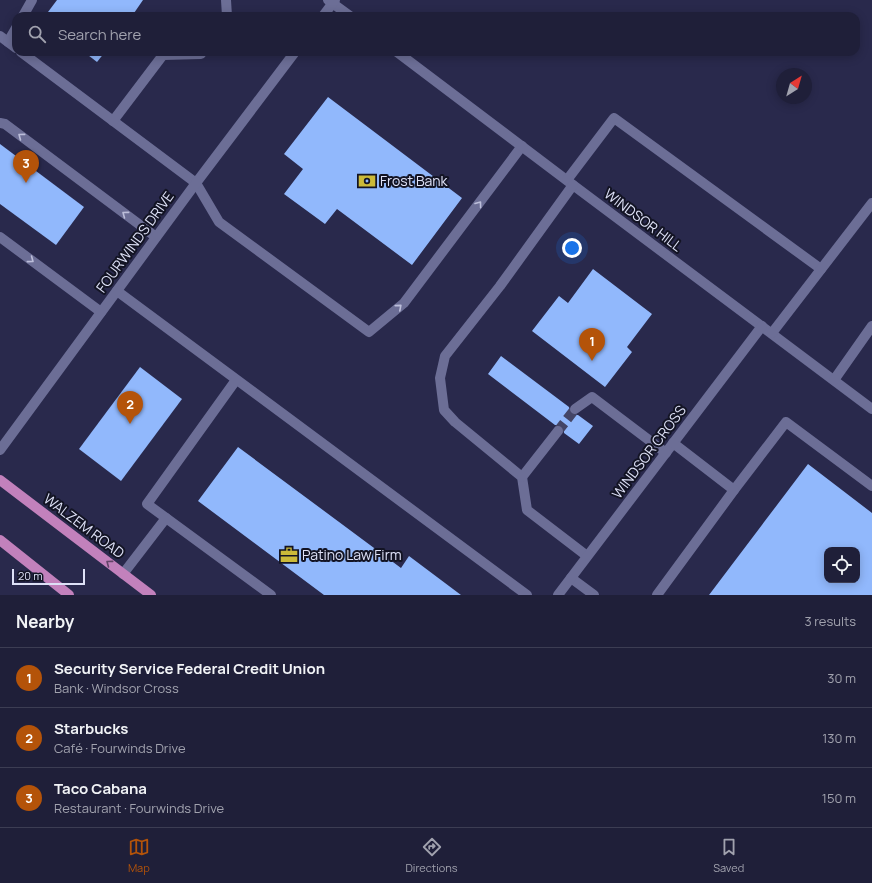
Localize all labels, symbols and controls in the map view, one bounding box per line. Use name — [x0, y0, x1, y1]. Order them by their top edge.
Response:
search box — [12, 12, 860, 56]
icon: search — [26, 23, 48, 45]
text: Search here — [58, 24, 141, 45]
north arrow — [776, 68, 812, 104]
one-way arrow — [18, 134, 25, 141]
pin: 3 — [13, 150, 39, 183]
bank icon: Frost Bank — [357, 171, 377, 191]
place label: Frost Bank — [380, 171, 449, 190]
street label: WINDSOR HILL — [600, 184, 686, 255]
street label: FOURWINDS DRIVE — [91, 187, 178, 296]
one-way arrow — [474, 201, 481, 208]
one-way arrow — [122, 212, 129, 219]
your location — [562, 238, 582, 258]
one-way arrow — [27, 255, 34, 262]
one-way arrow — [395, 304, 402, 311]
pin: 1 — [579, 328, 605, 361]
pin: 2 — [117, 391, 143, 424]
street label: WINDSOR CROSS — [607, 401, 690, 502]
street label: WALZEM ROAD — [40, 489, 128, 562]
office icon: Patino Law Firm — [279, 545, 299, 565]
place label: Patino Law Firm — [302, 545, 402, 564]
map controls — [824, 547, 860, 583]
button: locate — [824, 547, 860, 583]
one-way arrow — [106, 561, 113, 568]
scale bar — [12, 567, 85, 586]
text: 20 m — [18, 568, 43, 583]
text: Nearby — [16, 610, 74, 633]
text: 3 results — [804, 612, 856, 630]
text: Security Service Federal Credit Union — [54, 658, 325, 679]
text: 1 — [26, 669, 32, 687]
text: 30 m — [827, 669, 856, 687]
text: Bank · Windsor Cross — [54, 679, 179, 697]
text: Starbucks — [54, 718, 128, 739]
text: 2 — [25, 729, 33, 747]
text: 130 m — [822, 729, 856, 747]
text: Café · Fourwinds Drive — [54, 739, 186, 757]
text: Taco Cabana — [54, 778, 147, 799]
text: 3 — [25, 789, 33, 807]
text: 150 m — [822, 789, 856, 807]
text: Restaurant · Fourwinds Drive — [54, 799, 224, 817]
tab: Map — [128, 836, 150, 875]
tab: Directions — [405, 836, 458, 875]
tab: Saved — [713, 836, 744, 875]

